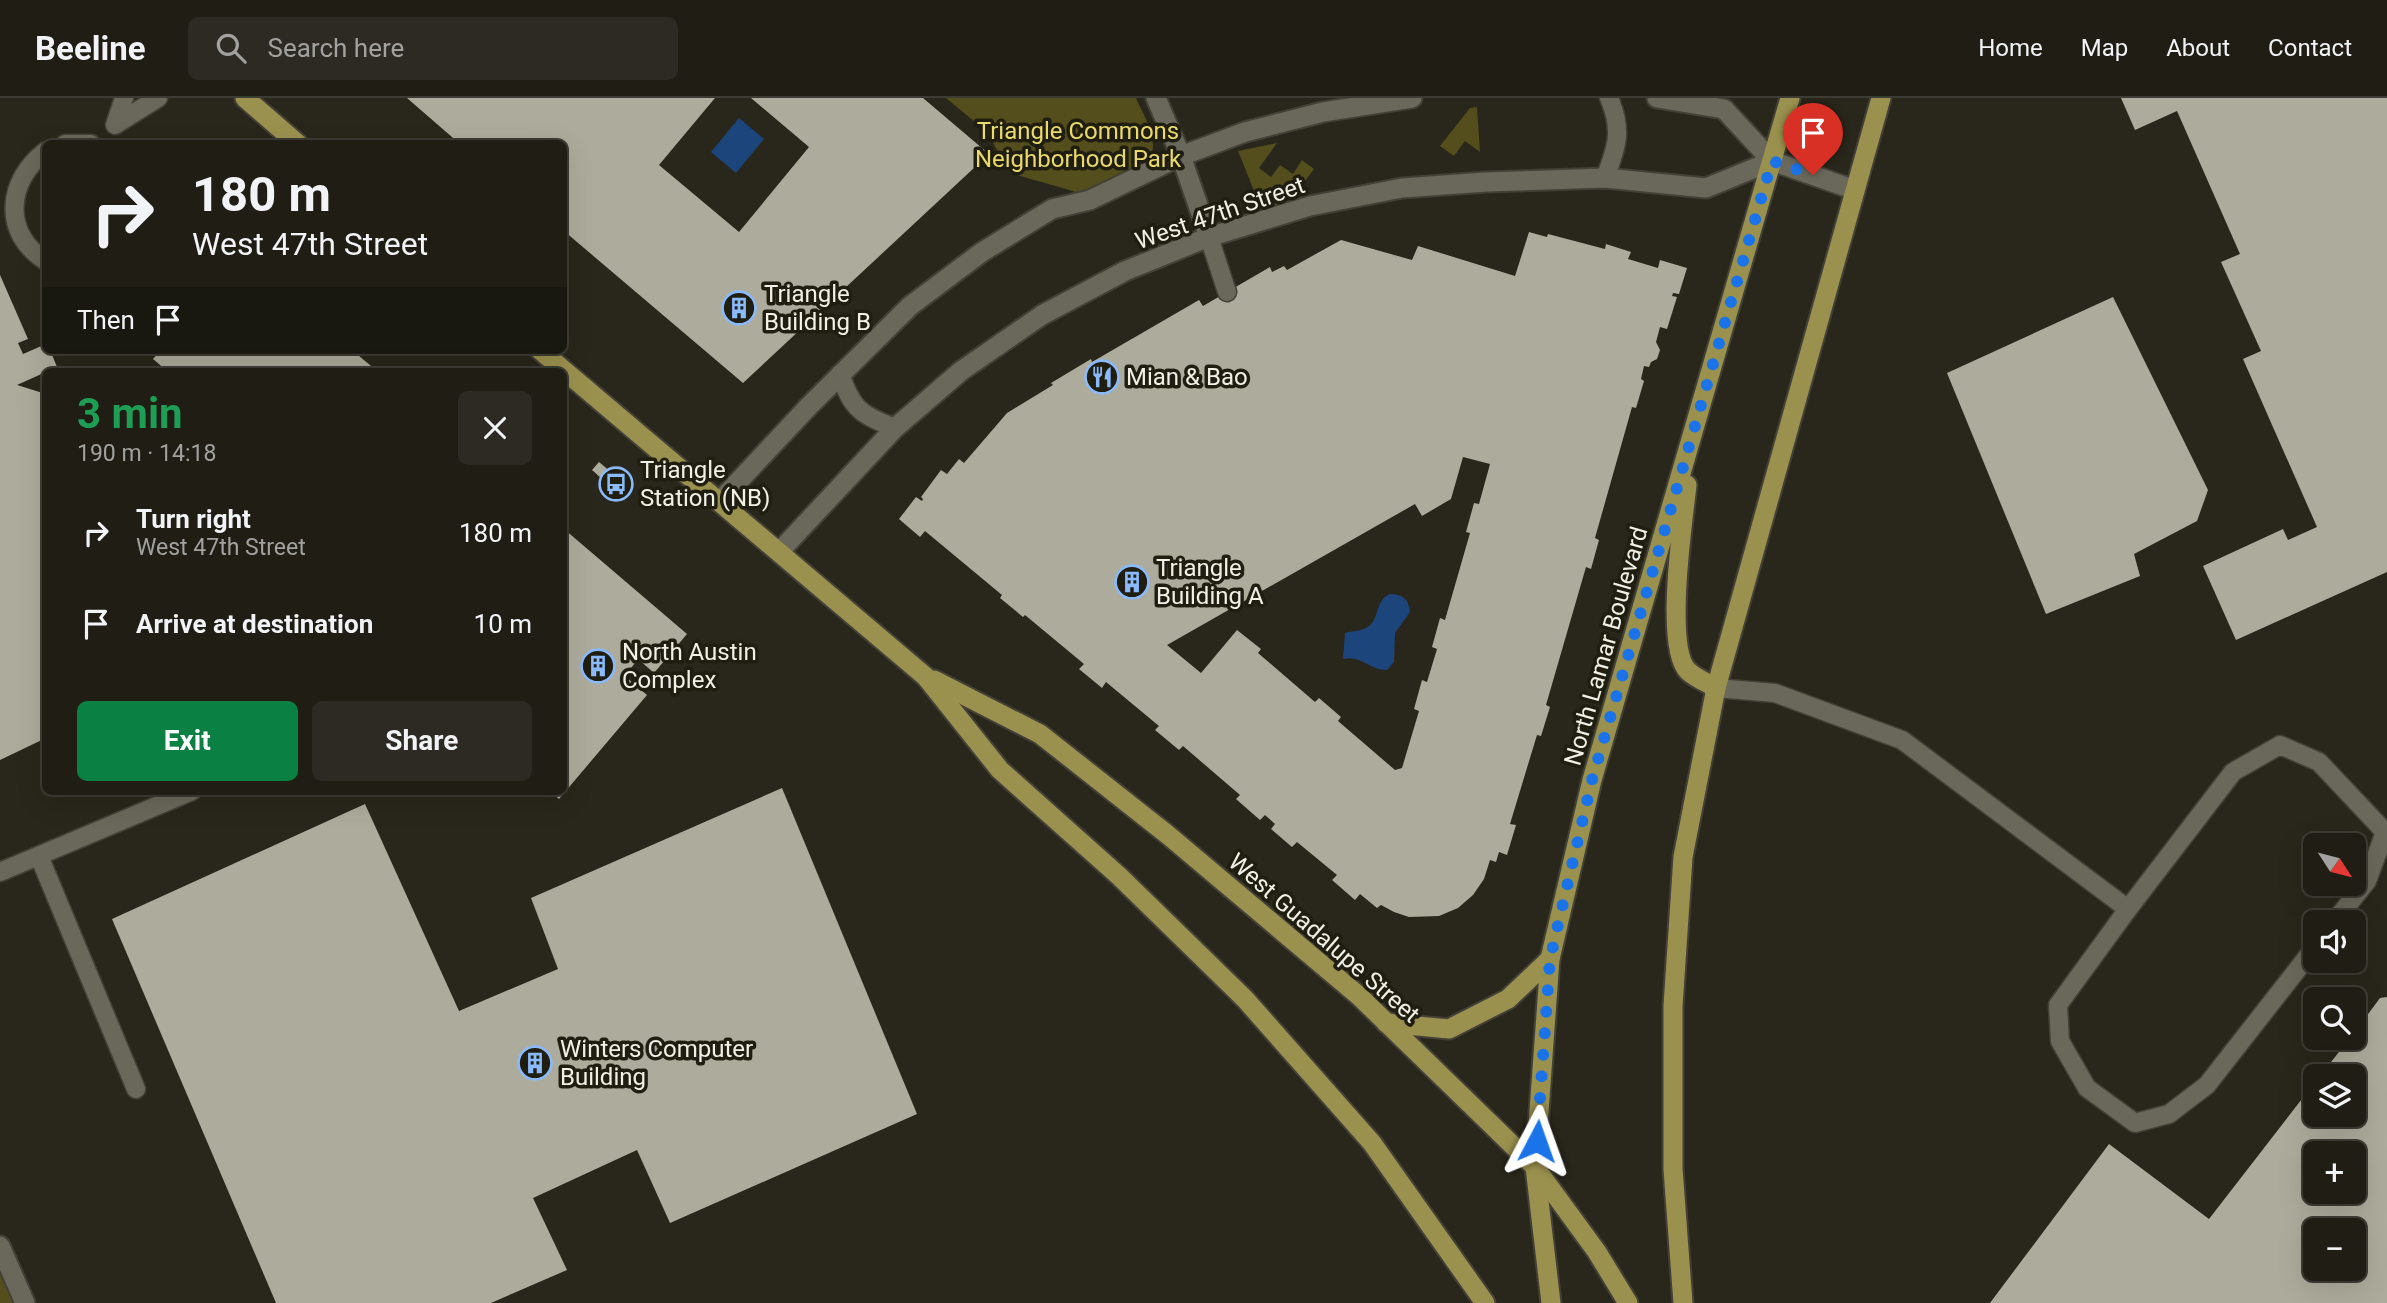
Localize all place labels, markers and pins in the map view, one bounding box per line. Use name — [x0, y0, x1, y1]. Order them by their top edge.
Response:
pin — [1783, 103, 1843, 175]
place label: Triangle Building B — [764, 280, 871, 336]
building icon: Triangle Building B — [720, 289, 758, 327]
restaurant icon: Mian & Bao — [1083, 358, 1121, 396]
place label: Mian & Bao — [1126, 363, 1248, 391]
place label: Triangle Station (NB) — [640, 456, 770, 512]
bus stop icon: Triangle Station (NB) — [597, 465, 635, 503]
place label: Triangle Building A — [1156, 554, 1264, 610]
building icon: Triangle Building A — [1113, 563, 1151, 601]
place label: North Austin Complex — [622, 638, 757, 694]
building icon: North Austin Complex — [579, 647, 617, 685]
place label: Winters Computer Building — [560, 1035, 753, 1091]
building icon: Winters Computer Building — [516, 1044, 554, 1082]

